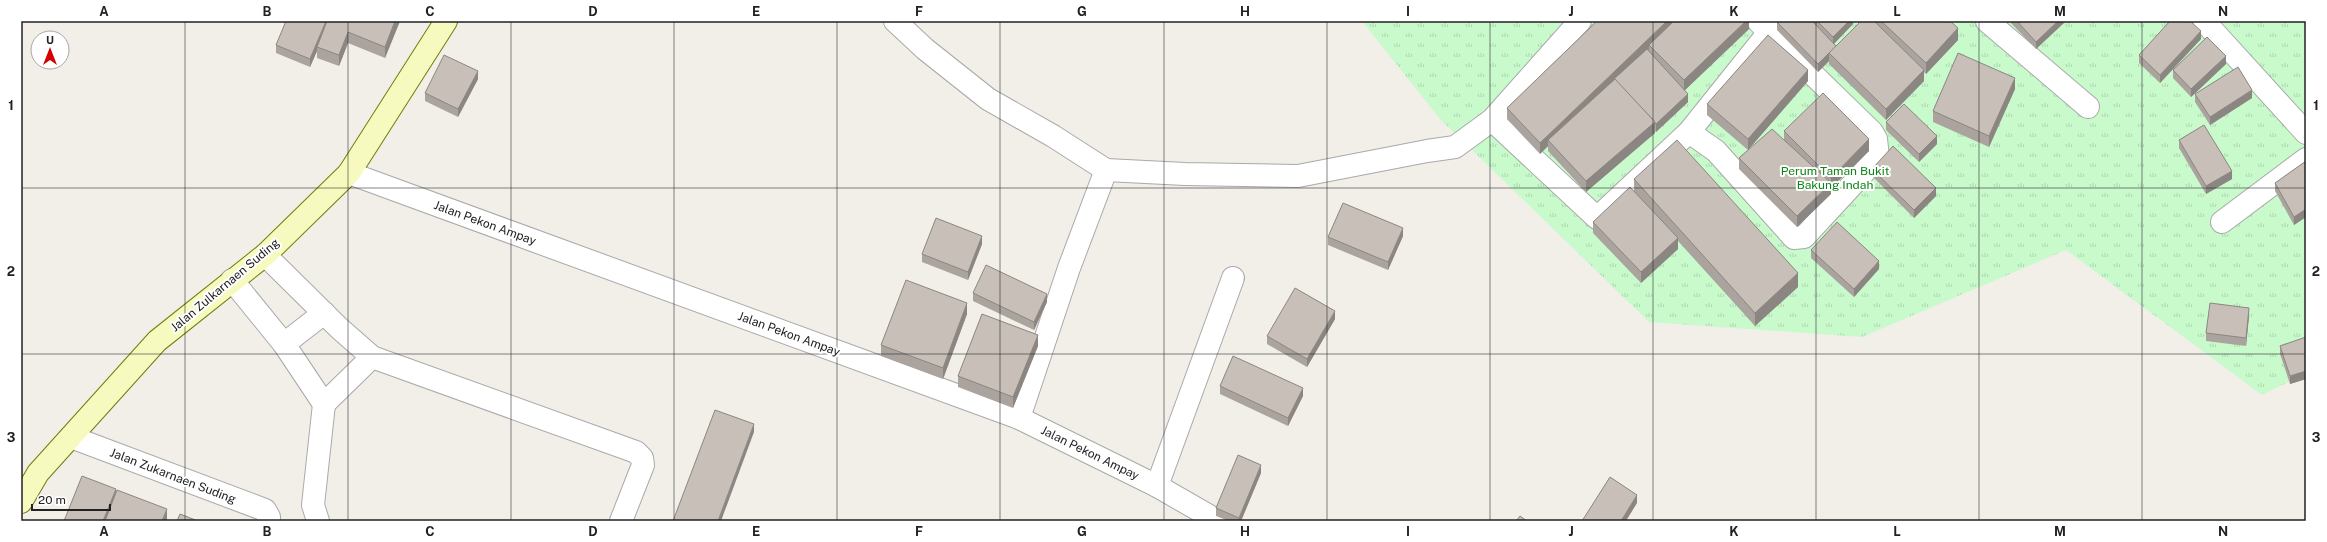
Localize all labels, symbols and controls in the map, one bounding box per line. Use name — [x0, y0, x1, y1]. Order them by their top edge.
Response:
text: A — [99, 4, 109, 19]
text: B — [263, 4, 272, 19]
text: C — [425, 4, 435, 19]
text: D — [588, 4, 598, 19]
text: E — [752, 4, 760, 19]
text: F — [915, 4, 923, 19]
text: G — [1077, 4, 1087, 19]
text: H — [1240, 4, 1250, 19]
text: I — [1406, 4, 1410, 19]
text: J — [1568, 4, 1574, 19]
text: K — [1729, 4, 1739, 19]
text: L — [1893, 4, 1901, 19]
text: M — [2054, 4, 2066, 19]
text: N — [2218, 4, 2228, 19]
north arrow — [30, 30, 70, 70]
text: U — [46, 34, 54, 46]
text: 1 — [8, 98, 14, 113]
text: 1 — [2313, 98, 2319, 113]
park label: Perum Taman Bukit Bakung Indah — [1781, 164, 1890, 192]
street label: Jalan Pekon Ampay — [432, 198, 538, 248]
street label: Jalan Zulkarnaen Suding — [168, 235, 282, 335]
text: 2 — [7, 264, 15, 279]
text: 2 — [2312, 264, 2320, 279]
street label: Jalan Pekon Ampay — [736, 309, 842, 359]
street label: Jalan Pekon Ampay — [1039, 423, 1142, 483]
text: 3 — [7, 430, 16, 445]
text: 3 — [2312, 430, 2321, 445]
street label: Jalan Zukarnaen Suding — [108, 445, 238, 507]
scale bar — [32, 486, 110, 512]
text: 20 m — [38, 493, 66, 507]
text: A — [99, 524, 109, 539]
text: B — [263, 524, 272, 539]
text: C — [425, 524, 435, 539]
text: D — [588, 524, 598, 539]
text: E — [752, 524, 760, 539]
text: F — [915, 524, 923, 539]
text: G — [1077, 524, 1087, 539]
text: H — [1240, 524, 1250, 539]
text: I — [1406, 524, 1410, 539]
text: J — [1568, 524, 1574, 539]
text: K — [1729, 524, 1739, 539]
text: L — [1893, 524, 1901, 539]
text: M — [2054, 524, 2066, 539]
text: N — [2218, 524, 2228, 539]

